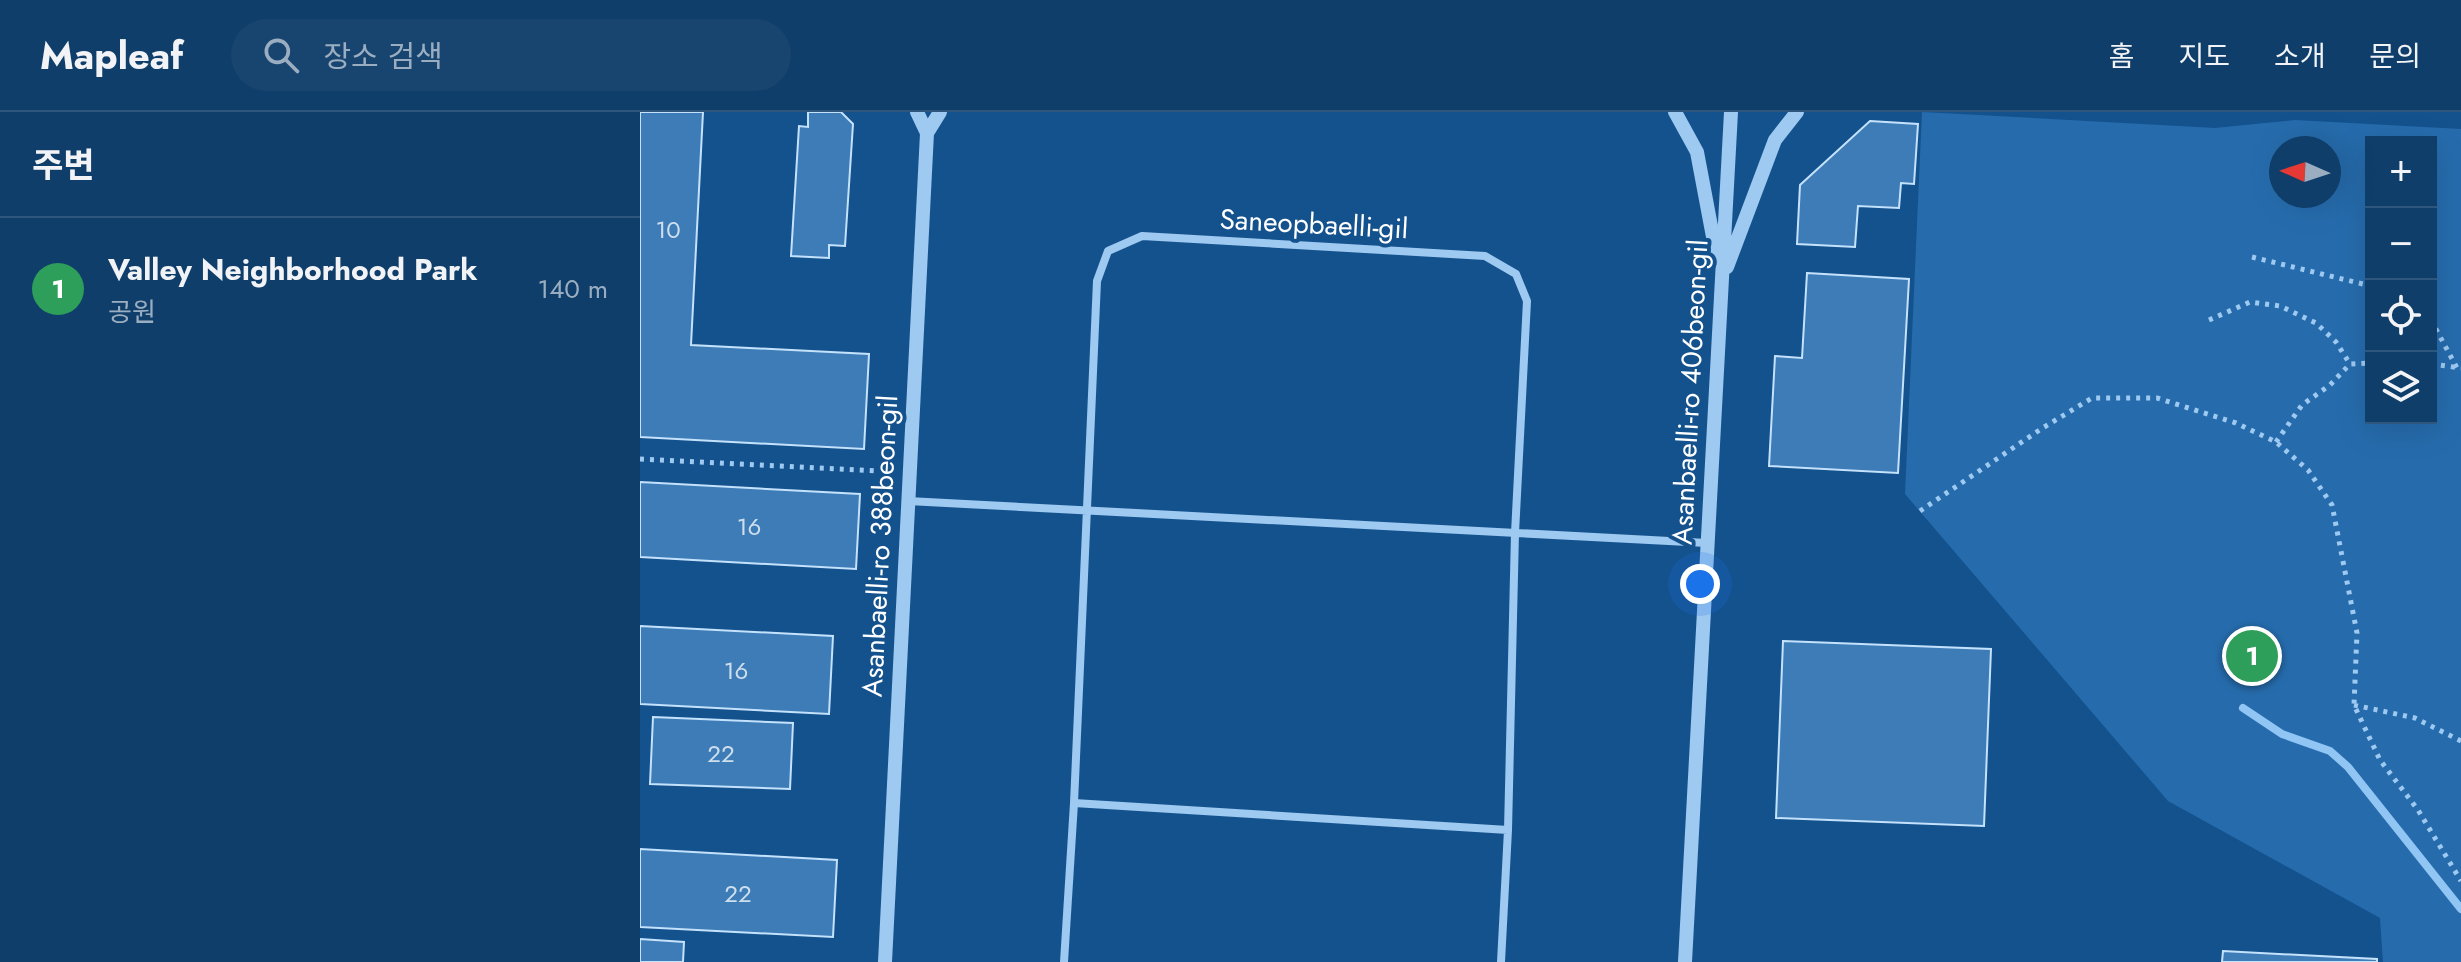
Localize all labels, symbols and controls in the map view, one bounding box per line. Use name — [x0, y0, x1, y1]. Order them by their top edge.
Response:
search box — [231, 19, 791, 91]
text: Mapleaf — [40, 28, 183, 83]
icon: search — [259, 33, 303, 77]
text: 장소 검색 — [323, 35, 443, 78]
text: 홈 — [2109, 36, 2134, 77]
text: 지도 — [2178, 36, 2230, 77]
text: 소개 — [2274, 36, 2325, 77]
text: 문의 — [2369, 36, 2421, 77]
north arrow — [2269, 136, 2341, 208]
map controls — [2365, 136, 2437, 424]
button: + — [2365, 136, 2437, 208]
text: 주변 — [32, 141, 95, 190]
street label: Saneopbaelli-gil — [1219, 199, 1409, 249]
button: − — [2365, 208, 2437, 280]
house number: 10 — [655, 212, 681, 247]
street label: Asanbaelli-ro 406beon-gil — [1662, 238, 1718, 546]
text: Valley Neighborhood Park — [108, 248, 478, 291]
text: 1 — [51, 270, 65, 308]
text: 140 m — [537, 270, 608, 308]
button: locate — [2365, 280, 2437, 352]
text: 공원 — [108, 293, 156, 331]
button: layers — [2365, 352, 2437, 424]
street label: Asanbaelli-ro 388beon-gil — [852, 394, 908, 698]
house number: 16 — [737, 509, 761, 544]
your location — [1680, 564, 1720, 604]
pin: 1 — [2226, 626, 2278, 686]
house number: 16 — [724, 653, 748, 688]
house number: 22 — [707, 736, 735, 771]
house number: 22 — [724, 876, 752, 911]

